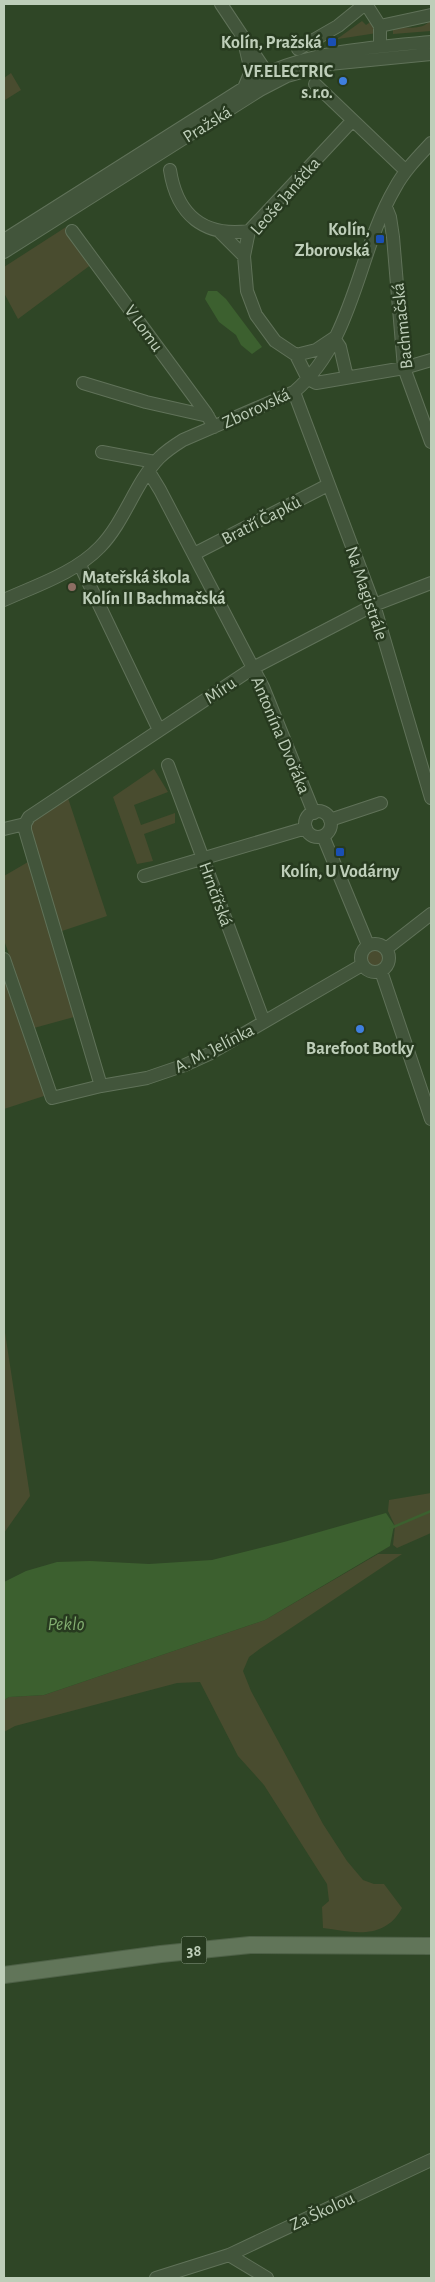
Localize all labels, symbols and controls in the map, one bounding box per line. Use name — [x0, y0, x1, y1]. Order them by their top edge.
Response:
place label: Kolín, Pražská — [221, 34, 322, 52]
marker: Kolín, Pražská — [326, 36, 338, 48]
place label: VF.ELECTRIC s.r.o. — [243, 63, 334, 102]
marker: VF.ELECTRIC s.r.o. — [337, 75, 349, 87]
street label: Pražská — [180, 103, 235, 147]
street label: Leoše Janáčka — [247, 154, 324, 239]
place label: Kolín, Zborovská — [295, 221, 370, 260]
marker: Kolín, Zborovská — [374, 233, 386, 245]
street label: Bachmačská — [390, 282, 416, 370]
street label: V Lomu — [120, 302, 166, 355]
street label: Zborovská — [220, 385, 293, 432]
street label: Bratří Čapků — [217, 491, 304, 549]
street label: Na Magistrále — [342, 544, 390, 642]
place label: Mateřská škola Kolín II Bachmačská — [82, 569, 226, 608]
marker: Mateřská škola Kolín II Bachmačská — [66, 581, 78, 593]
street label: Míru — [202, 674, 240, 708]
street label: Antonína Dvořáka — [247, 674, 313, 797]
marker: Kolín, U Vodárny — [334, 846, 346, 858]
street label: Hrnčířská — [195, 860, 235, 929]
place label: Kolín, U Vodárny — [280, 863, 401, 881]
street label: A. M. Jelínka — [172, 1021, 257, 1077]
marker: Barefoot Botky — [354, 1023, 366, 1035]
place label: Barefoot Botky — [306, 1040, 415, 1058]
water label: Peklo — [47, 1615, 85, 1634]
road number: 38 — [182, 1936, 206, 1964]
street label: Za Školou — [286, 2187, 357, 2235]

